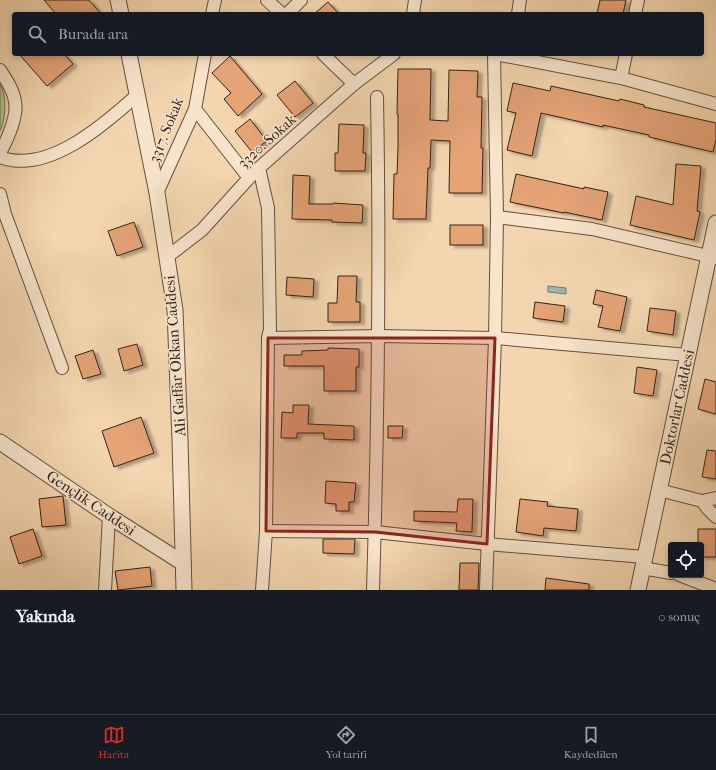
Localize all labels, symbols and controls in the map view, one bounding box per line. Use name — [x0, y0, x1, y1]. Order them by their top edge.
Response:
search box — [12, 12, 704, 56]
icon: search — [26, 23, 48, 45]
text: Burada ara — [58, 25, 128, 43]
street label: 3317. Sokak — [145, 95, 187, 165]
street label: 3320. Sokak — [234, 110, 300, 172]
street label: Ali Gaffar Okkan Caddesi — [160, 274, 190, 438]
street label: Doktorlar Caddesi — [656, 347, 698, 466]
street label: Gençlik Caddesi — [43, 467, 139, 540]
map controls — [668, 542, 704, 578]
button: locate — [668, 542, 704, 578]
text: Yakında — [16, 606, 75, 626]
text: 0 sonuç — [658, 609, 700, 624]
tab: Harita — [98, 724, 129, 761]
tab: Yol tarifi — [326, 724, 367, 761]
tab: Kaydedilen — [564, 724, 618, 761]

